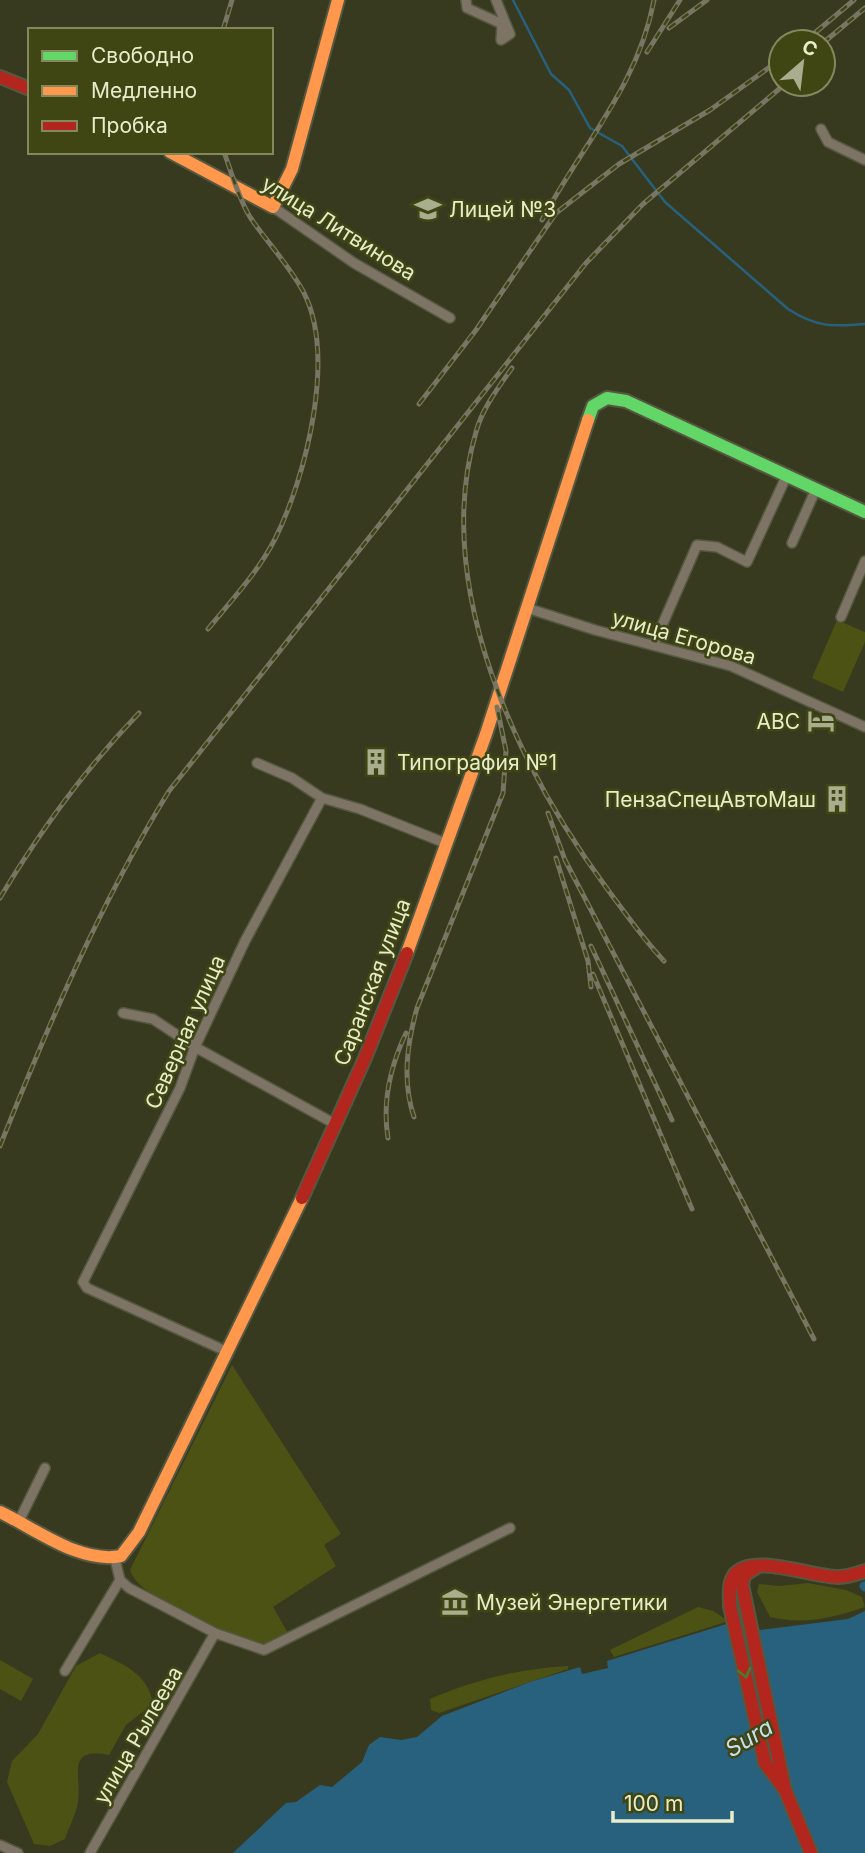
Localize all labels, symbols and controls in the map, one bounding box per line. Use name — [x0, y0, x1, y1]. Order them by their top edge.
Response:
legend — [28, 28, 273, 154]
north arrow — [767, 28, 837, 98]
text: С — [798, 35, 821, 62]
text: Свободно — [91, 43, 194, 68]
text: Медленно — [91, 78, 197, 103]
text: Пробка — [91, 113, 168, 138]
street label: улица Литвинова — [257, 171, 421, 285]
school or university icon: Лицей №3 — [413, 194, 443, 224]
place label: Лицей №3 — [449, 197, 556, 222]
street label: улица Егорова — [609, 604, 759, 670]
hotel icon: ABC — [806, 706, 836, 736]
place label: ABC — [756, 709, 800, 734]
building icon: Типография №1 — [361, 747, 391, 777]
place label: Типография №1 — [397, 750, 557, 775]
building icon: ПензаСпецАвтоМаш — [822, 784, 852, 814]
place label: ПензаСпецАвтоМаш — [605, 787, 816, 812]
street label: Саранская улица — [329, 895, 415, 1069]
street label: Северная улица — [140, 951, 230, 1113]
museum icon: Музей Энергетики — [440, 1587, 470, 1617]
place label: Музей Энергетики — [476, 1590, 668, 1615]
street label: улица Рылеева — [89, 1662, 187, 1808]
one-way arrow — [736, 1667, 751, 1679]
water label: Sura — [720, 1713, 778, 1763]
scale bar — [613, 1780, 732, 1824]
text: 100 m — [624, 1791, 683, 1816]

